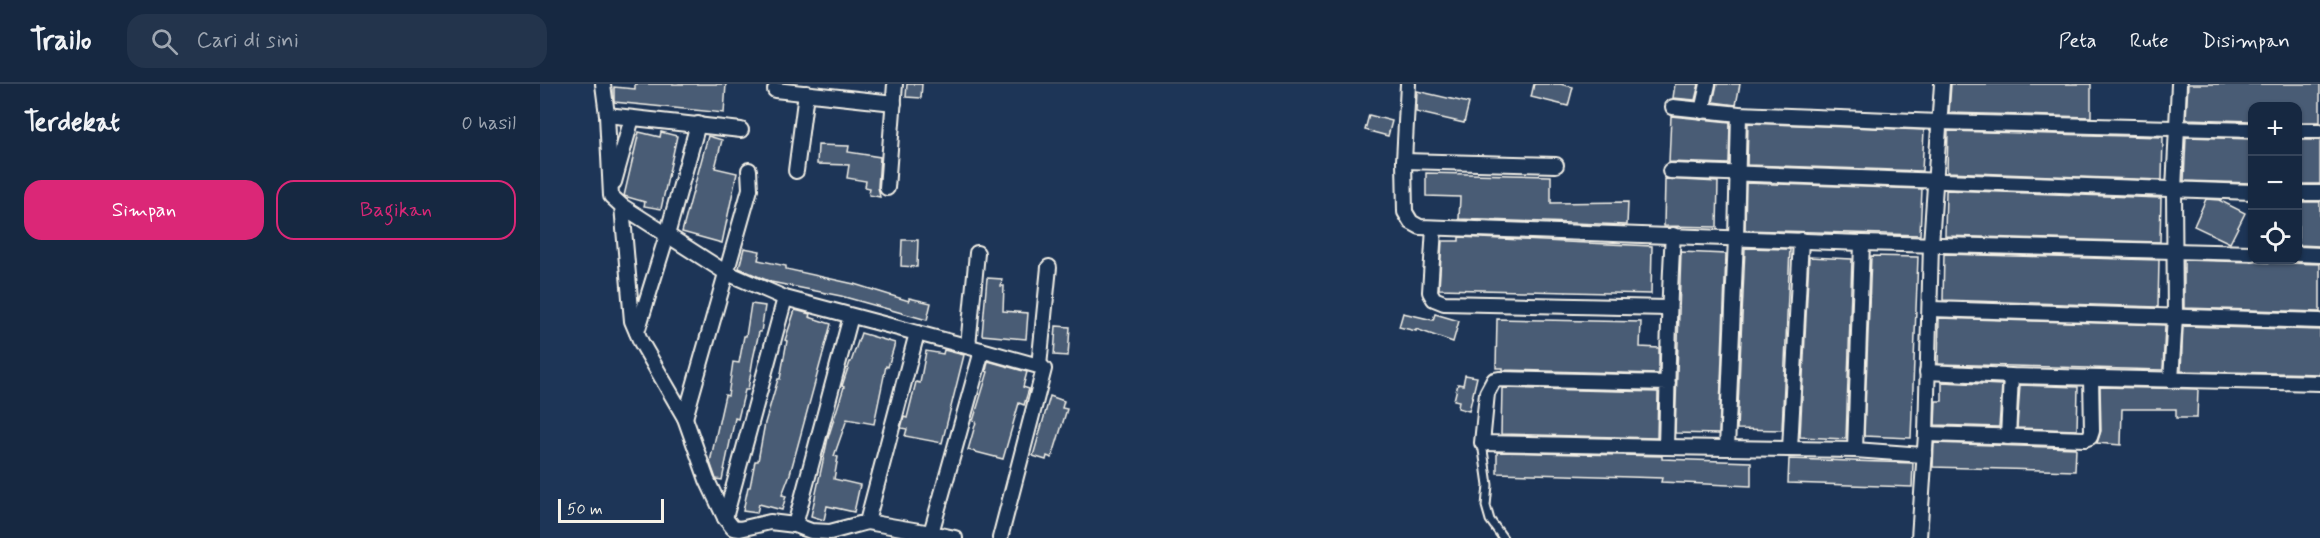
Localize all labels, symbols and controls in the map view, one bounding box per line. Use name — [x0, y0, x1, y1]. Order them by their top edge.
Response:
search box — [127, 14, 547, 68]
text: Trailo — [30, 23, 91, 60]
icon: search — [148, 25, 181, 58]
text: Cari di sini — [196, 27, 299, 55]
text: Peta — [2059, 27, 2097, 55]
text: Rute — [2130, 27, 2169, 55]
text: Disimpan — [2202, 27, 2290, 55]
map controls — [2248, 102, 2302, 264]
button: + — [2248, 102, 2302, 156]
text: Terdekat — [24, 106, 120, 140]
text: 0 hasil — [462, 110, 516, 137]
button: − — [2248, 156, 2302, 210]
button: Simpan — [24, 180, 264, 240]
button: Bagikan — [276, 180, 516, 240]
button: locate — [2248, 210, 2302, 264]
scale bar — [558, 496, 664, 524]
text: 50 m — [567, 499, 603, 520]

